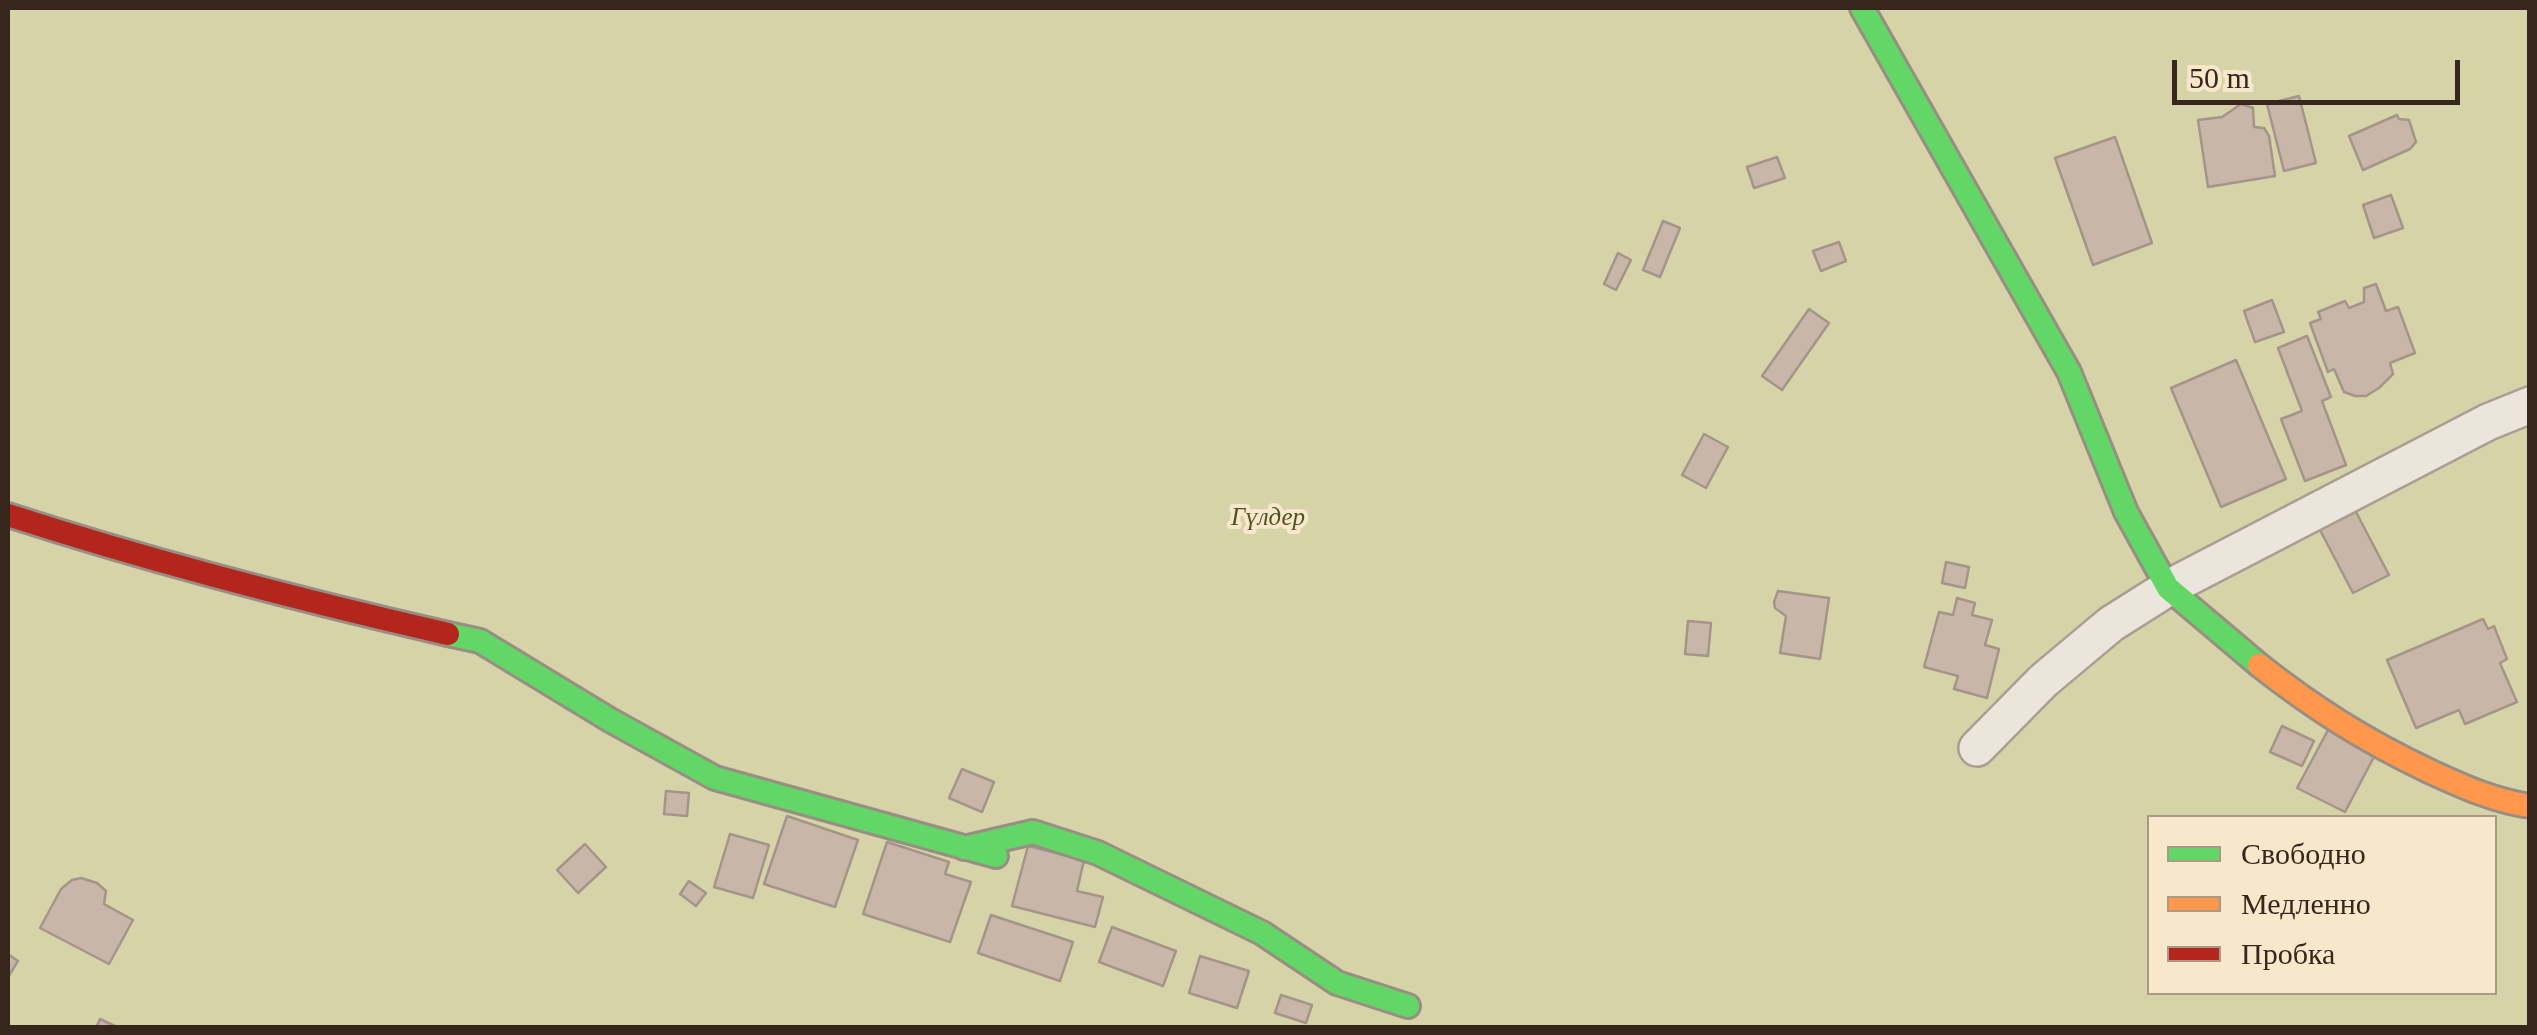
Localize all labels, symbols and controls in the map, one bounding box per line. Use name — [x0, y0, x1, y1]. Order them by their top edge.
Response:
scale bar — [2177, 40, 2464, 102]
text: 50 m — [2189, 61, 2250, 94]
park label: Гүлдер — [1231, 503, 1305, 533]
legend — [2147, 815, 2497, 995]
text: Свободно — [2241, 837, 2366, 870]
text: Медленно — [2241, 887, 2371, 920]
text: Пробка — [2241, 937, 2335, 970]

